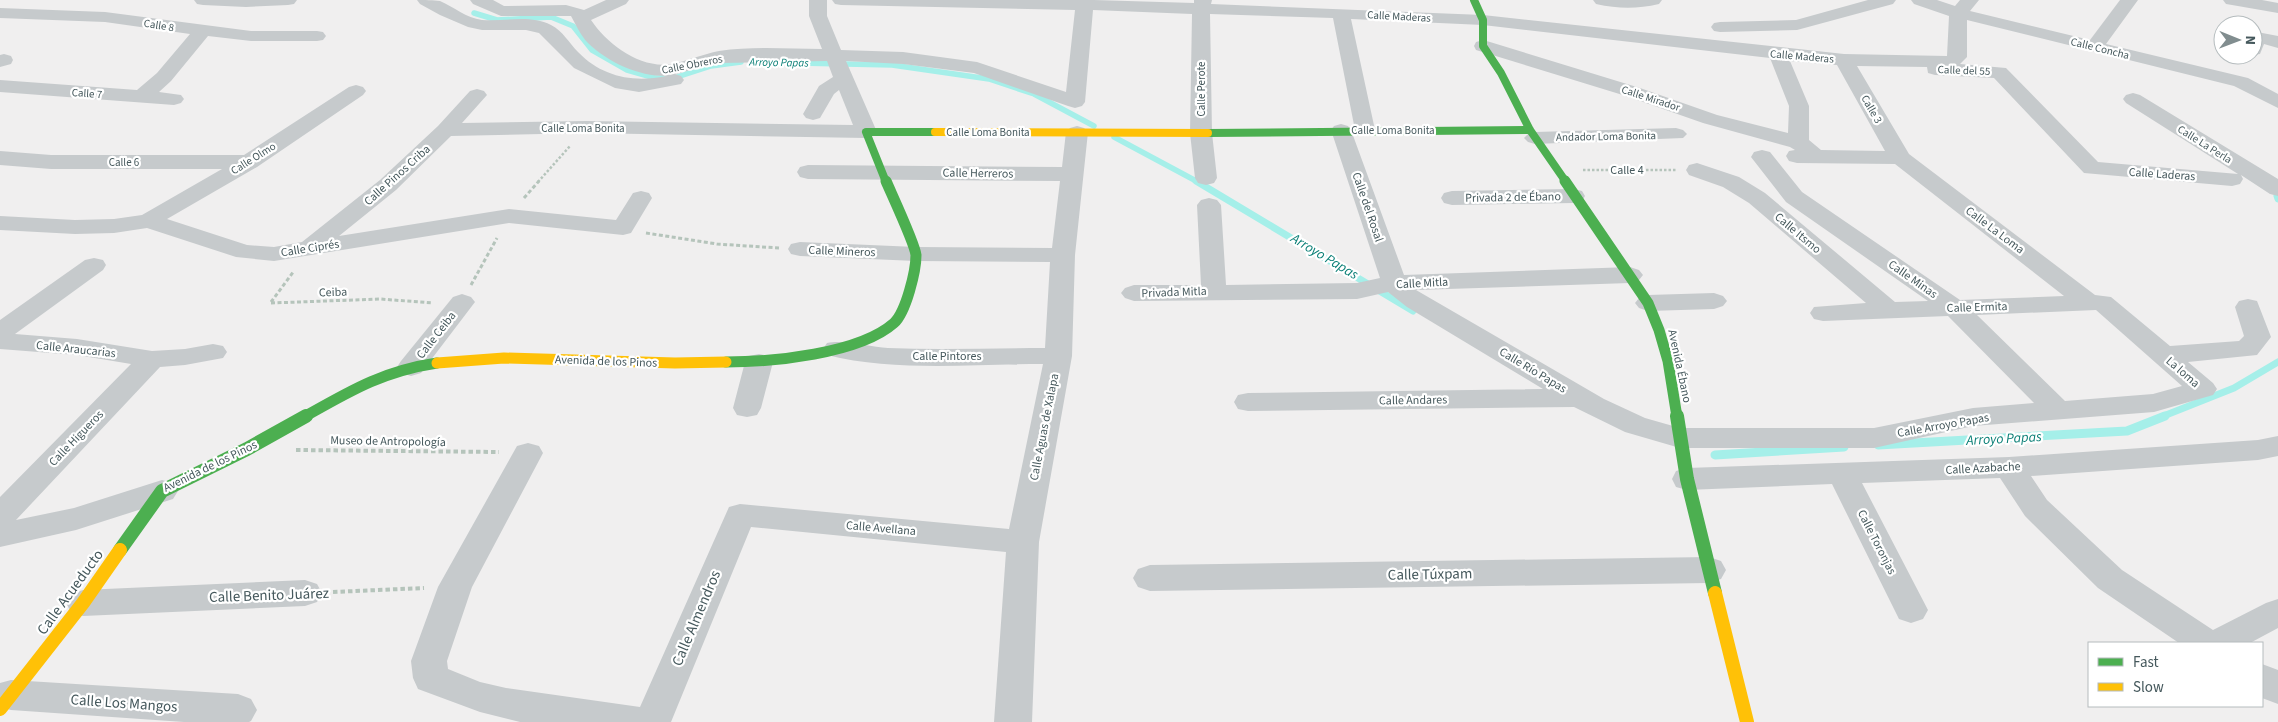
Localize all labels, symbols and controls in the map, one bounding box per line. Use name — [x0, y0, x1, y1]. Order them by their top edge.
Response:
street label: Calle Maderas — [1367, 7, 1432, 26]
north arrow — [2213, 15, 2263, 65]
street label: Calle 8 — [143, 16, 176, 35]
street label: Calle Concha — [2069, 34, 2131, 63]
text: N — [2240, 35, 2260, 45]
street label: Calle Maderas — [1769, 46, 1835, 67]
street label: Calle Obreros — [660, 51, 724, 78]
water label: Arroyo Papas — [748, 54, 809, 71]
street label: Calle Perote — [1194, 61, 1209, 117]
street label: Calle del 55 — [1937, 62, 1991, 79]
street label: Calle Mirador — [1620, 82, 1682, 115]
street label: Calle 7 — [71, 85, 103, 102]
street label: Calle 3 — [1857, 92, 1886, 126]
street label: Calle Loma Bonita — [541, 121, 625, 136]
street label: Calle La Perla — [2175, 122, 2235, 167]
street label: Calle Loma Bonita — [1351, 123, 1435, 138]
street label: Calle Loma Bonita — [946, 125, 1030, 140]
street label: Andador Loma Bonita — [1556, 128, 1656, 145]
street label: Calle Olmo — [228, 139, 279, 178]
street label: Calle Pinos Criba — [360, 141, 434, 210]
street label: Calle 6 — [109, 155, 140, 170]
street label: Calle 4 — [1610, 162, 1644, 179]
street label: Calle Herreros — [942, 164, 1014, 183]
street label: Calle Laderas — [2128, 164, 2196, 185]
street label: Calle del Rosal — [1348, 170, 1387, 244]
street label: Privada 2 de Ébano — [1465, 188, 1561, 207]
street label: Calle La Loma — [1962, 203, 2028, 258]
street label: Calle Itsmo — [1771, 209, 1825, 258]
water label: Arroyo Papas — [1286, 228, 1362, 285]
street label: Calle Ciprés — [280, 235, 340, 261]
street label: Calle Mineros — [808, 242, 876, 261]
street label: Calle Minas — [1885, 256, 1941, 303]
street label: Calle Mitla — [1396, 274, 1449, 293]
street label: Privada Mitla — [1141, 283, 1207, 302]
street label: Ceiba — [319, 284, 347, 301]
street label: Calle Ermita — [1946, 298, 2008, 317]
street label: Calle Ceiba — [413, 308, 460, 362]
street label: Avenida Ébano — [1663, 328, 1696, 404]
street label: Calle Araucarias — [35, 337, 117, 362]
street label: Calle Río Papas — [1496, 344, 1570, 397]
street label: Calle Pintores — [912, 348, 982, 365]
street label: Avenida de los Pinos — [555, 351, 657, 372]
street label: La loma — [2162, 353, 2203, 392]
street label: Calle Aguas de Xalapa — [1026, 372, 1063, 482]
street label: Calle Andares — [1379, 391, 1447, 410]
street label: Calle Higueros — [45, 406, 108, 470]
street label: Calle Arroyo Papas — [1896, 409, 1990, 442]
water label: Arroyo Papas — [1965, 427, 2043, 451]
street label: Museo de Antropología — [330, 432, 446, 451]
street label: Avenida de los Pinos — [160, 436, 260, 497]
street label: Calle Azabache — [1945, 458, 2021, 479]
street label: Calle Toronjas — [1853, 507, 1900, 578]
street label: Calle Avellana — [845, 517, 917, 540]
street label: Calle Acueducto — [32, 545, 109, 639]
street label: Calle Túxpam — [1388, 563, 1472, 586]
street label: Calle Almendros — [667, 567, 726, 669]
street label: Calle Benito Juárez — [209, 583, 329, 608]
legend — [2088, 642, 2263, 707]
text: Fast — [2133, 652, 2159, 673]
text: Slow — [2133, 677, 2164, 698]
street label: Calle Los Mangos — [70, 689, 178, 718]

